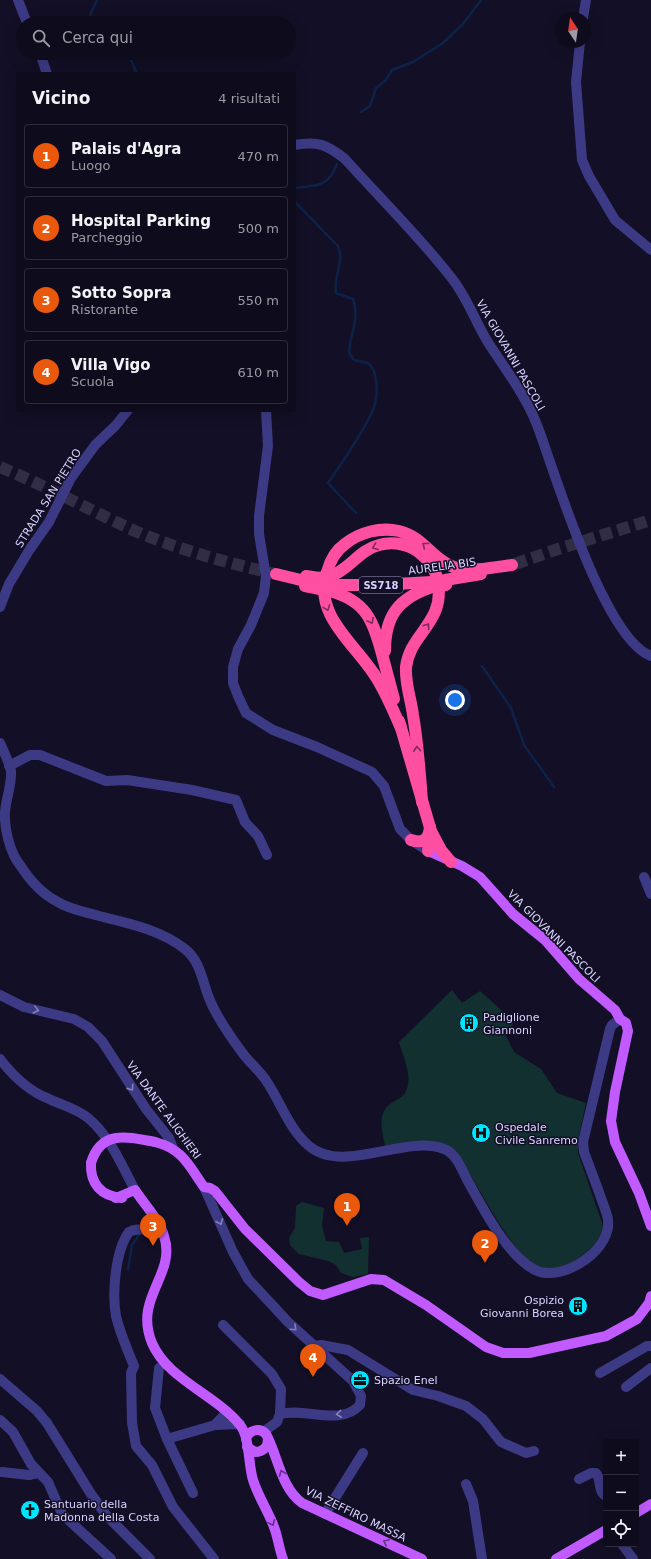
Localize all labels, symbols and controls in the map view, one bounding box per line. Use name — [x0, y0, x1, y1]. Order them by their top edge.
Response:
north arrow — [555, 12, 591, 48]
search box — [16, 16, 296, 60]
icon: search — [30, 27, 52, 49]
text: Cerca qui — [62, 29, 133, 47]
text: Vicino — [32, 88, 90, 108]
text: 4 risultati — [218, 91, 280, 106]
text: Palais d'Agra — [71, 140, 181, 158]
text: 1 — [41, 149, 51, 164]
text: 470 m — [237, 149, 279, 164]
text: Luogo — [71, 158, 110, 173]
text: Hospital Parking — [71, 212, 211, 230]
text: 2 — [41, 221, 51, 236]
text: 500 m — [237, 221, 279, 236]
text: Parcheggio — [71, 230, 143, 245]
text: Sotto Sopra — [71, 284, 171, 302]
text: 3 — [41, 293, 51, 308]
text: 550 m — [237, 293, 279, 308]
street label: VIA GIOVANNI PASCOLI — [474, 298, 548, 413]
text: Ristorante — [71, 302, 138, 317]
text: Villa Vigo — [71, 356, 151, 374]
text: 4 — [41, 365, 51, 380]
text: 610 m — [237, 365, 279, 380]
text: Scuola — [71, 374, 114, 389]
street label: STRADA SAN PIETRO — [13, 446, 84, 550]
one-way arrow — [371, 542, 378, 550]
one-way arrow — [422, 542, 430, 549]
street label: AURELIA BIS — [407, 555, 477, 578]
road number: SS718 — [359, 577, 403, 593]
one-way arrow — [322, 604, 330, 611]
one-way arrow — [366, 617, 374, 624]
one-way arrow — [423, 623, 430, 630]
your location — [445, 690, 465, 710]
one-way arrow — [413, 746, 422, 752]
street label: VIA GIOVANNI PASCOLI — [505, 887, 603, 985]
one-way arrow — [32, 1005, 39, 1013]
place label: Padiglione Giannoni — [483, 1011, 540, 1037]
building icon: Padiglione Giannoni — [458, 1012, 480, 1034]
street label: VIA DANTE ALIGHIERI — [124, 1059, 203, 1162]
one-way arrow — [126, 1083, 133, 1090]
place label: Ospedale Civile Sanremo — [495, 1121, 578, 1147]
hospital icon: Ospedale Civile Sanremo — [470, 1122, 492, 1144]
pin: 1 — [334, 1193, 360, 1226]
pin: 3 — [140, 1213, 166, 1246]
one-way arrow — [216, 1219, 224, 1226]
pin: 2 — [472, 1230, 498, 1263]
place label: Ospizio Giovanni Borea — [480, 1294, 564, 1320]
building icon: Ospizio Giovanni Borea — [567, 1295, 589, 1317]
one-way arrow — [289, 1323, 297, 1331]
pin: 4 — [300, 1344, 326, 1377]
office icon: Spazio Enel — [349, 1369, 371, 1391]
place label: Spazio Enel — [374, 1374, 438, 1387]
one-way arrow — [336, 1409, 342, 1418]
map controls — [603, 1439, 639, 1547]
button: + — [603, 1439, 639, 1475]
one-way arrow — [279, 1469, 287, 1476]
button: − — [603, 1475, 639, 1511]
street label: VIA ZEFFIRO MASSA — [303, 1484, 409, 1545]
place label: Santuario della Madonna della Costa — [44, 1498, 159, 1524]
church icon: Santuario della Madonna della Costa — [19, 1499, 41, 1521]
button: locate — [603, 1511, 639, 1547]
one-way arrow — [267, 1518, 275, 1526]
one-way arrow — [383, 1539, 391, 1547]

